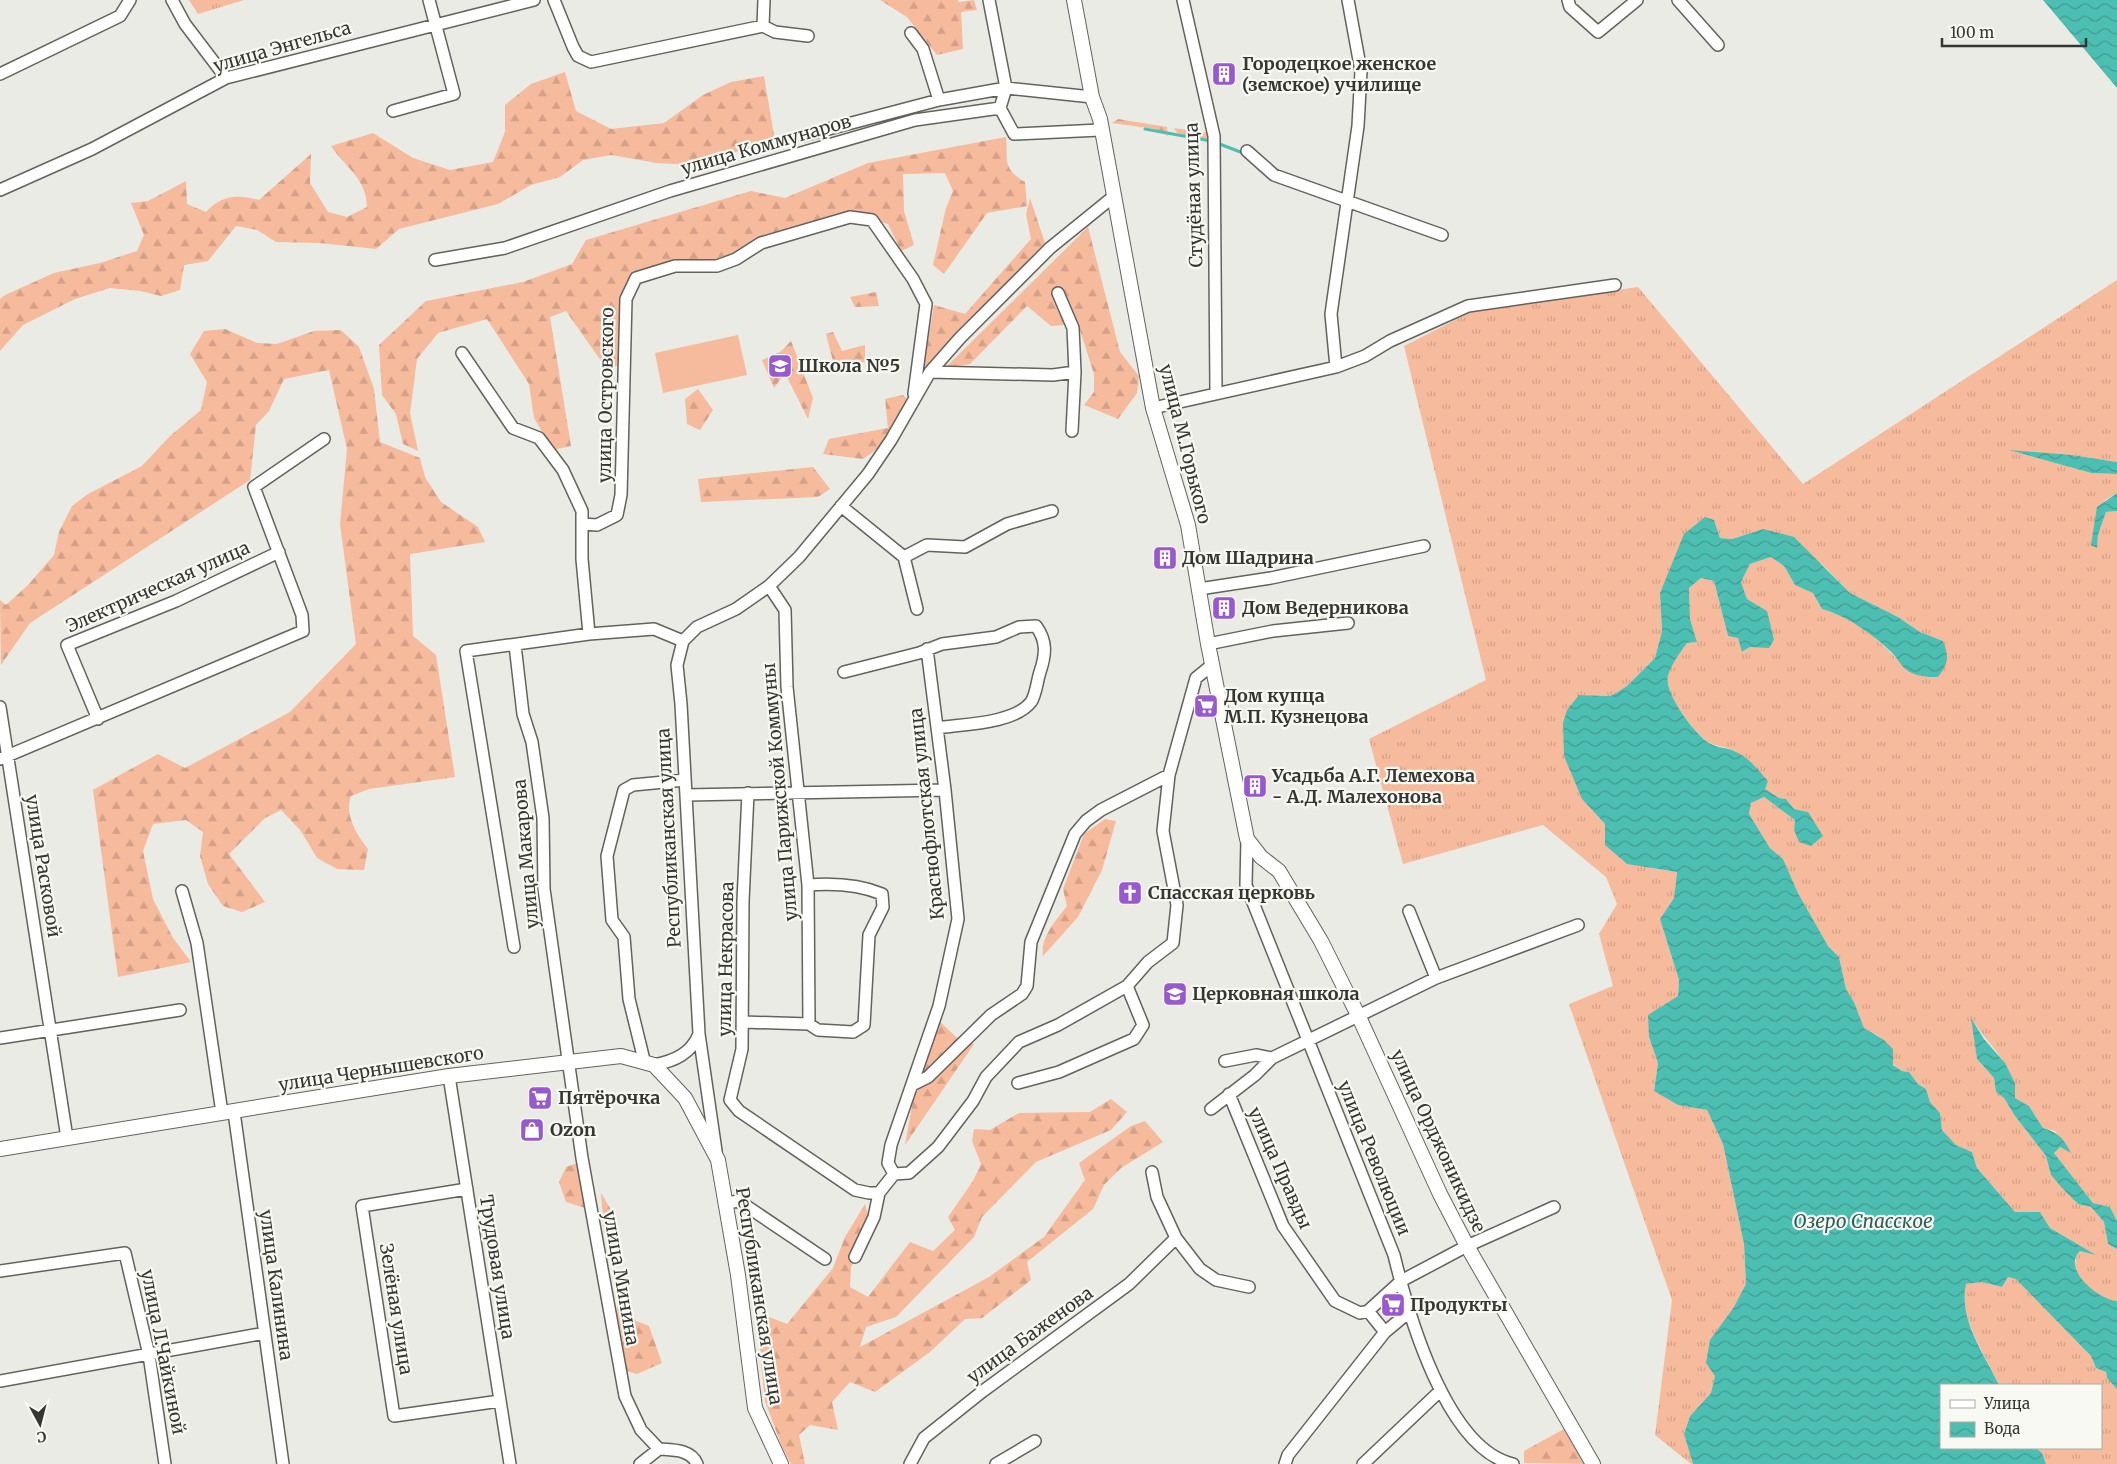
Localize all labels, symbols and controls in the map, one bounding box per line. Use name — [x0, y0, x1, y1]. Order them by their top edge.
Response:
scale bar — [1942, 15, 2086, 47]
street label: улица Энгельса — [210, 16, 354, 77]
text: 100 m — [1950, 23, 1994, 42]
place label: Городецкое женское (земское) училище — [1242, 52, 1437, 96]
building icon: Городецкое женское (земское) училище — [1211, 61, 1237, 87]
street label: улица Коммунаров — [678, 109, 854, 180]
street label: Студёная улица — [1179, 122, 1208, 268]
street label: улица Островского — [592, 307, 619, 483]
school or university icon: Школа №5 — [767, 353, 793, 379]
place label: Школа №5 — [798, 354, 900, 377]
street label: улица М.Горького — [1155, 362, 1216, 526]
street label: Электрическая улица — [62, 536, 253, 637]
building icon: Дом Шадрина — [1152, 545, 1178, 571]
place label: Дом Шадрина — [1182, 546, 1314, 569]
building icon: Дом Ведерникова — [1211, 595, 1237, 621]
place label: Дом Ведерникова — [1242, 596, 1409, 619]
street label: улица Парижской Коммуны — [757, 662, 802, 922]
place label: Дом купца М.П. Кузнецова — [1224, 684, 1369, 728]
supermarket icon: Дом купца М.П. Кузнецова — [1193, 693, 1219, 719]
street label: Краснофлотская улица — [904, 707, 949, 921]
street label: Республиканская улица — [651, 727, 686, 949]
place label: Усадьба А.Г. Лемехова - А.Д. Малехонова — [1271, 764, 1475, 808]
building icon: Усадьба А.Г. Лемехова - А.Д. Малехонова — [1242, 773, 1268, 799]
street label: улица Макарова — [507, 778, 544, 930]
street label: улица Расковой — [21, 793, 66, 939]
church icon: Спасская церковь — [1117, 880, 1143, 906]
street label: улица Некрасова — [713, 881, 738, 1037]
place label: Спасская церковь — [1148, 881, 1315, 904]
school or university icon: Церковная школа — [1162, 981, 1188, 1007]
place label: Церковная школа — [1192, 982, 1360, 1005]
street label: улица Чернышевского — [277, 1041, 485, 1096]
street label: улица Орджоникидзе — [1386, 1046, 1491, 1236]
street label: улица Революции — [1333, 1077, 1416, 1239]
supermarket icon: Пятёрочка — [527, 1085, 553, 1111]
place label: Пятёрочка — [558, 1086, 660, 1109]
street label: улица Правды — [1243, 1103, 1318, 1232]
shop icon: Ozon — [519, 1117, 545, 1143]
place label: Ozon — [550, 1118, 596, 1141]
street label: Республиканская улица — [731, 1185, 788, 1407]
street label: Трудовая улица — [475, 1193, 520, 1341]
street label: улица Калинина — [255, 1208, 299, 1362]
street label: улица Минина — [598, 1209, 645, 1347]
water label: Озеро Спасское — [1793, 1209, 1933, 1233]
street label: Зелёная улица — [375, 1242, 418, 1377]
street label: улица Л.Чайкиной — [136, 1267, 191, 1436]
street label: улица Баженова — [962, 1281, 1098, 1388]
supermarket icon: Продукты — [1380, 1292, 1406, 1318]
place label: Продукты — [1410, 1293, 1508, 1316]
legend — [1940, 1384, 2102, 1449]
text: Улица — [1983, 1394, 2030, 1413]
north arrow — [15, 1399, 65, 1449]
text: Вода — [1984, 1419, 2020, 1438]
text: С — [36, 1427, 47, 1446]

